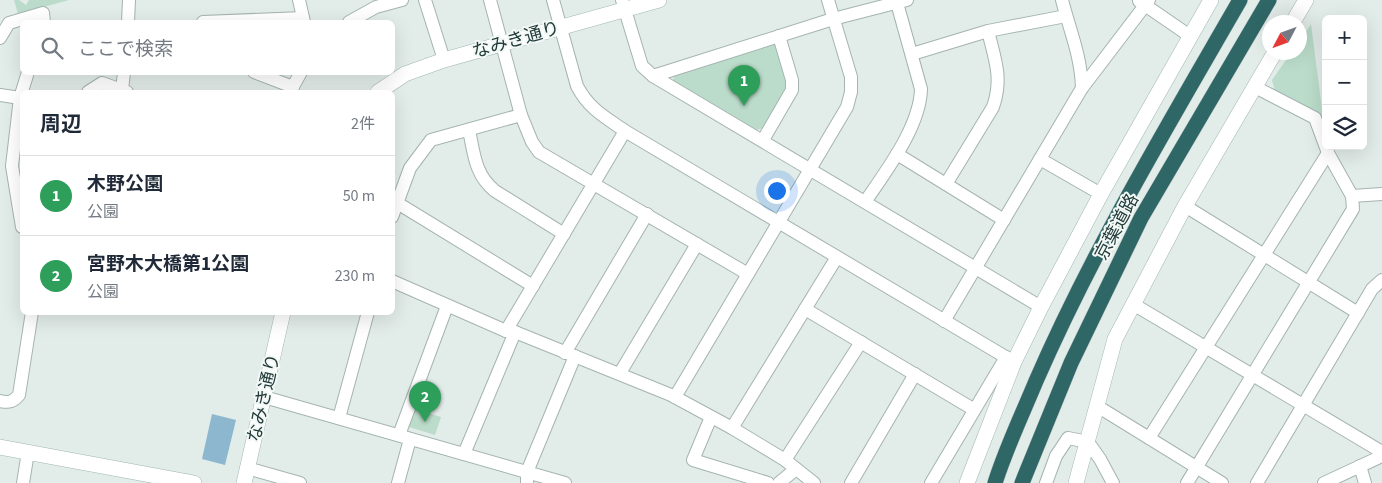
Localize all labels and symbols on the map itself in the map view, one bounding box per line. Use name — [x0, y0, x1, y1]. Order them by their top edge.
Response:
north arrow — [1262, 15, 1307, 60]
street label: なみき通り — [469, 16, 563, 64]
pin: 1 — [728, 65, 760, 106]
your location — [764, 178, 790, 204]
street label: 京葉道路 — [1089, 189, 1145, 265]
street label: なみき通り — [242, 351, 286, 445]
pin: 2 — [409, 381, 441, 422]

